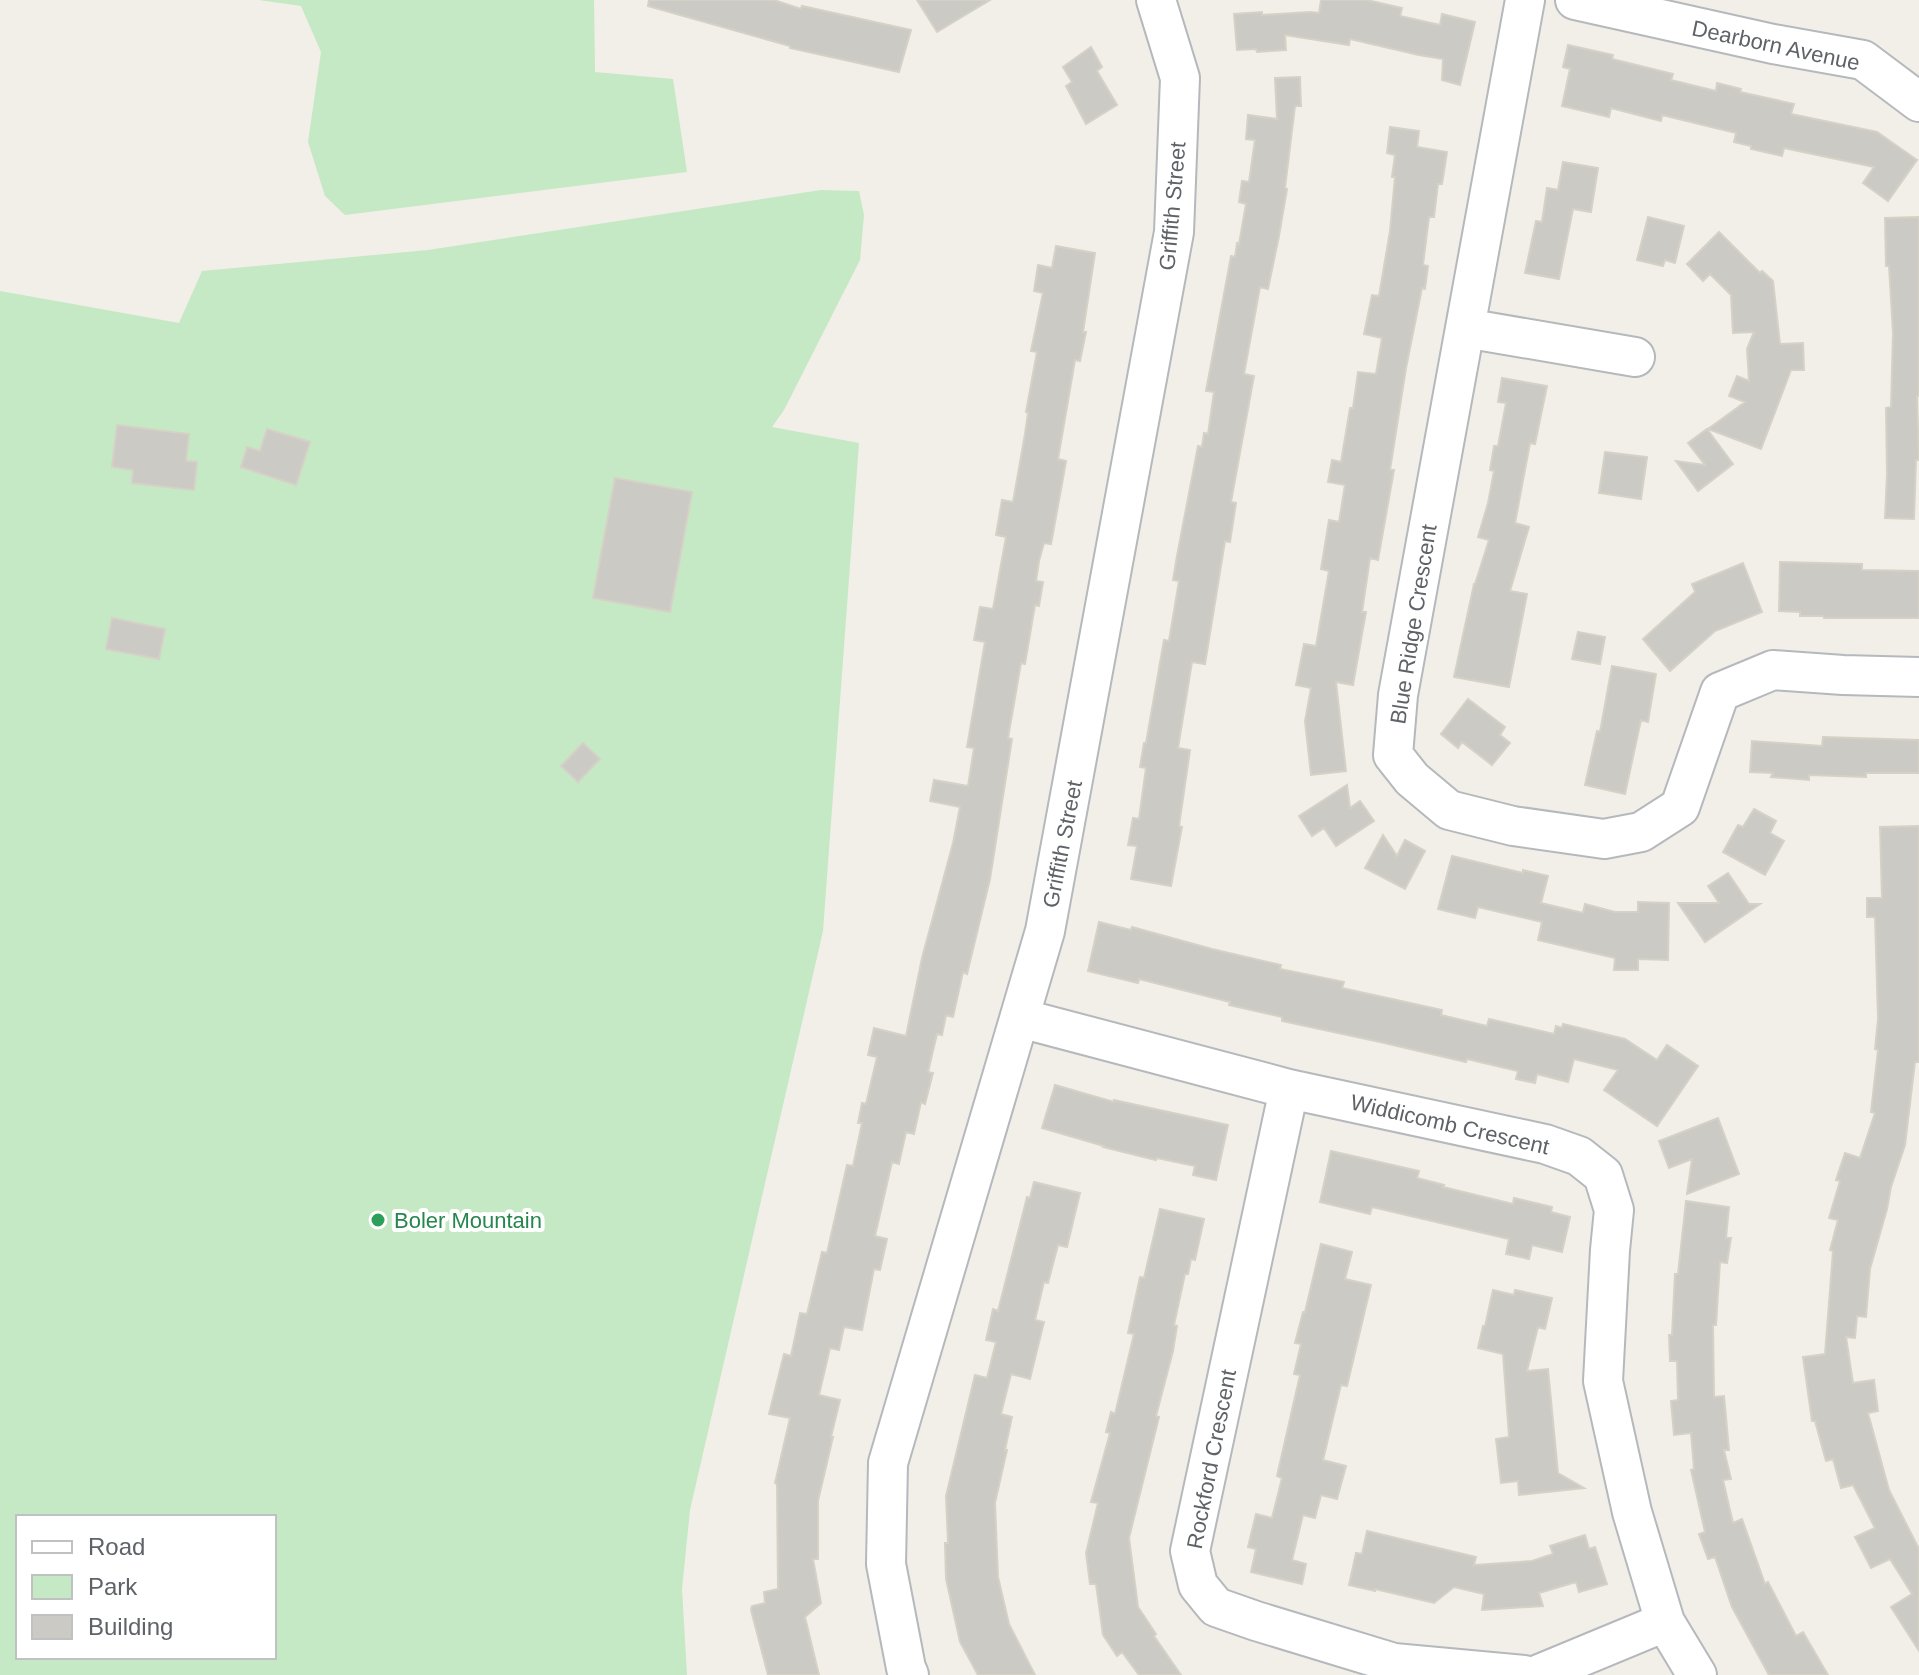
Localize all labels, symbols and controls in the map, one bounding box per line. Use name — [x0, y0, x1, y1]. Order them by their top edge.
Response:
street label: Dearborn Avenue — [1690, 16, 1862, 75]
street label: Griffith Street — [1154, 141, 1191, 271]
street label: Blue Ridge Crescent — [1385, 522, 1442, 726]
street label: Griffith Street — [1038, 778, 1087, 910]
street label: Widdicomb Crescent — [1348, 1089, 1552, 1159]
place label: Boler Mountain — [394, 1208, 542, 1233]
marker: Boler Mountain — [369, 1211, 387, 1229]
street label: Rockford Crescent — [1182, 1367, 1241, 1551]
legend — [16, 1515, 276, 1659]
text: Road — [88, 1533, 145, 1560]
text: Park — [88, 1573, 138, 1600]
text: Building — [88, 1613, 173, 1640]

